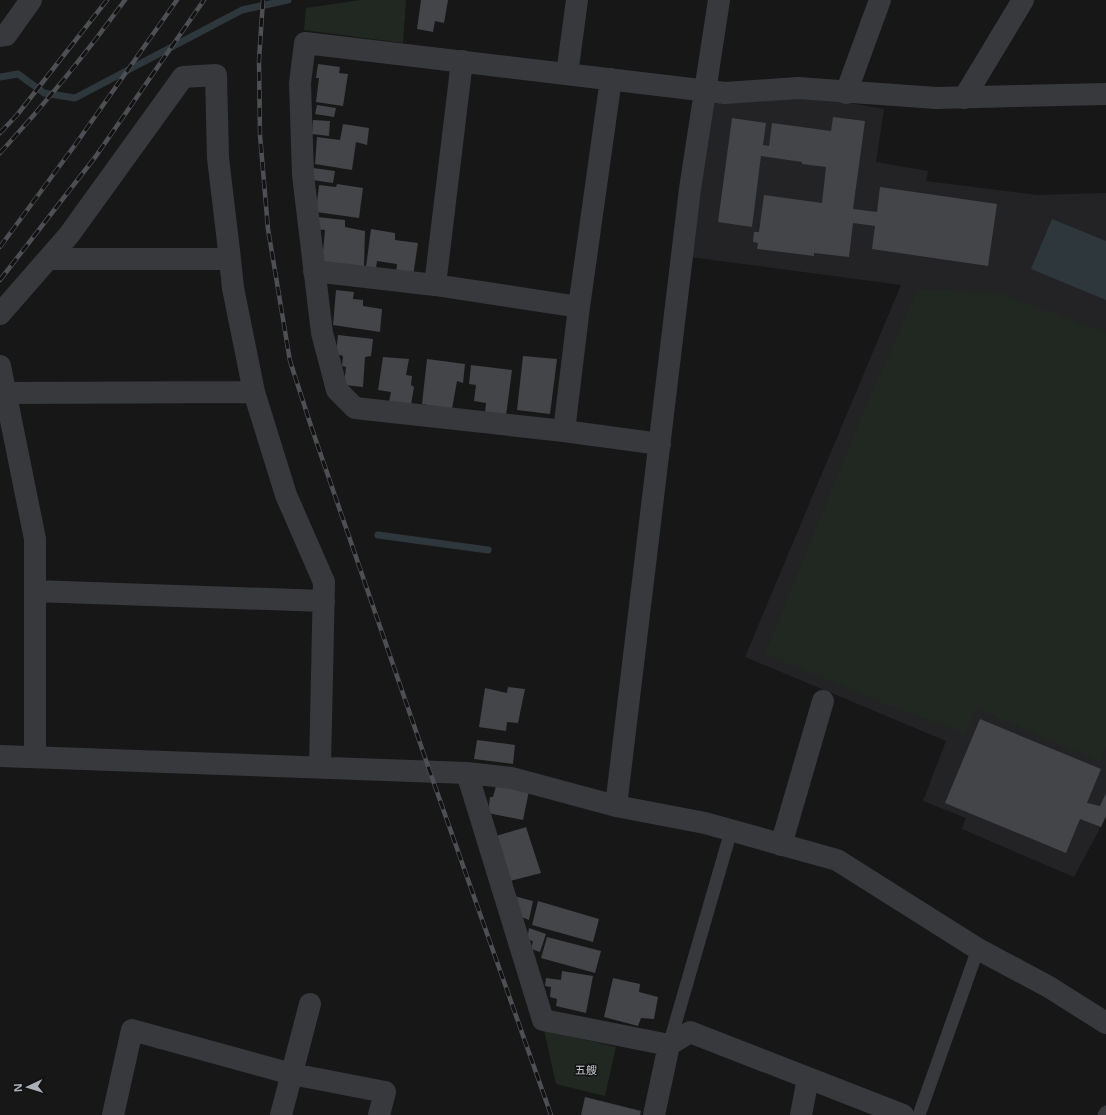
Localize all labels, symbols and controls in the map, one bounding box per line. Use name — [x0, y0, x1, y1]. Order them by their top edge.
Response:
district label: 五艘 — [575, 1062, 597, 1077]
north arrow — [8, 1067, 48, 1107]
text: N — [10, 1083, 25, 1093]

